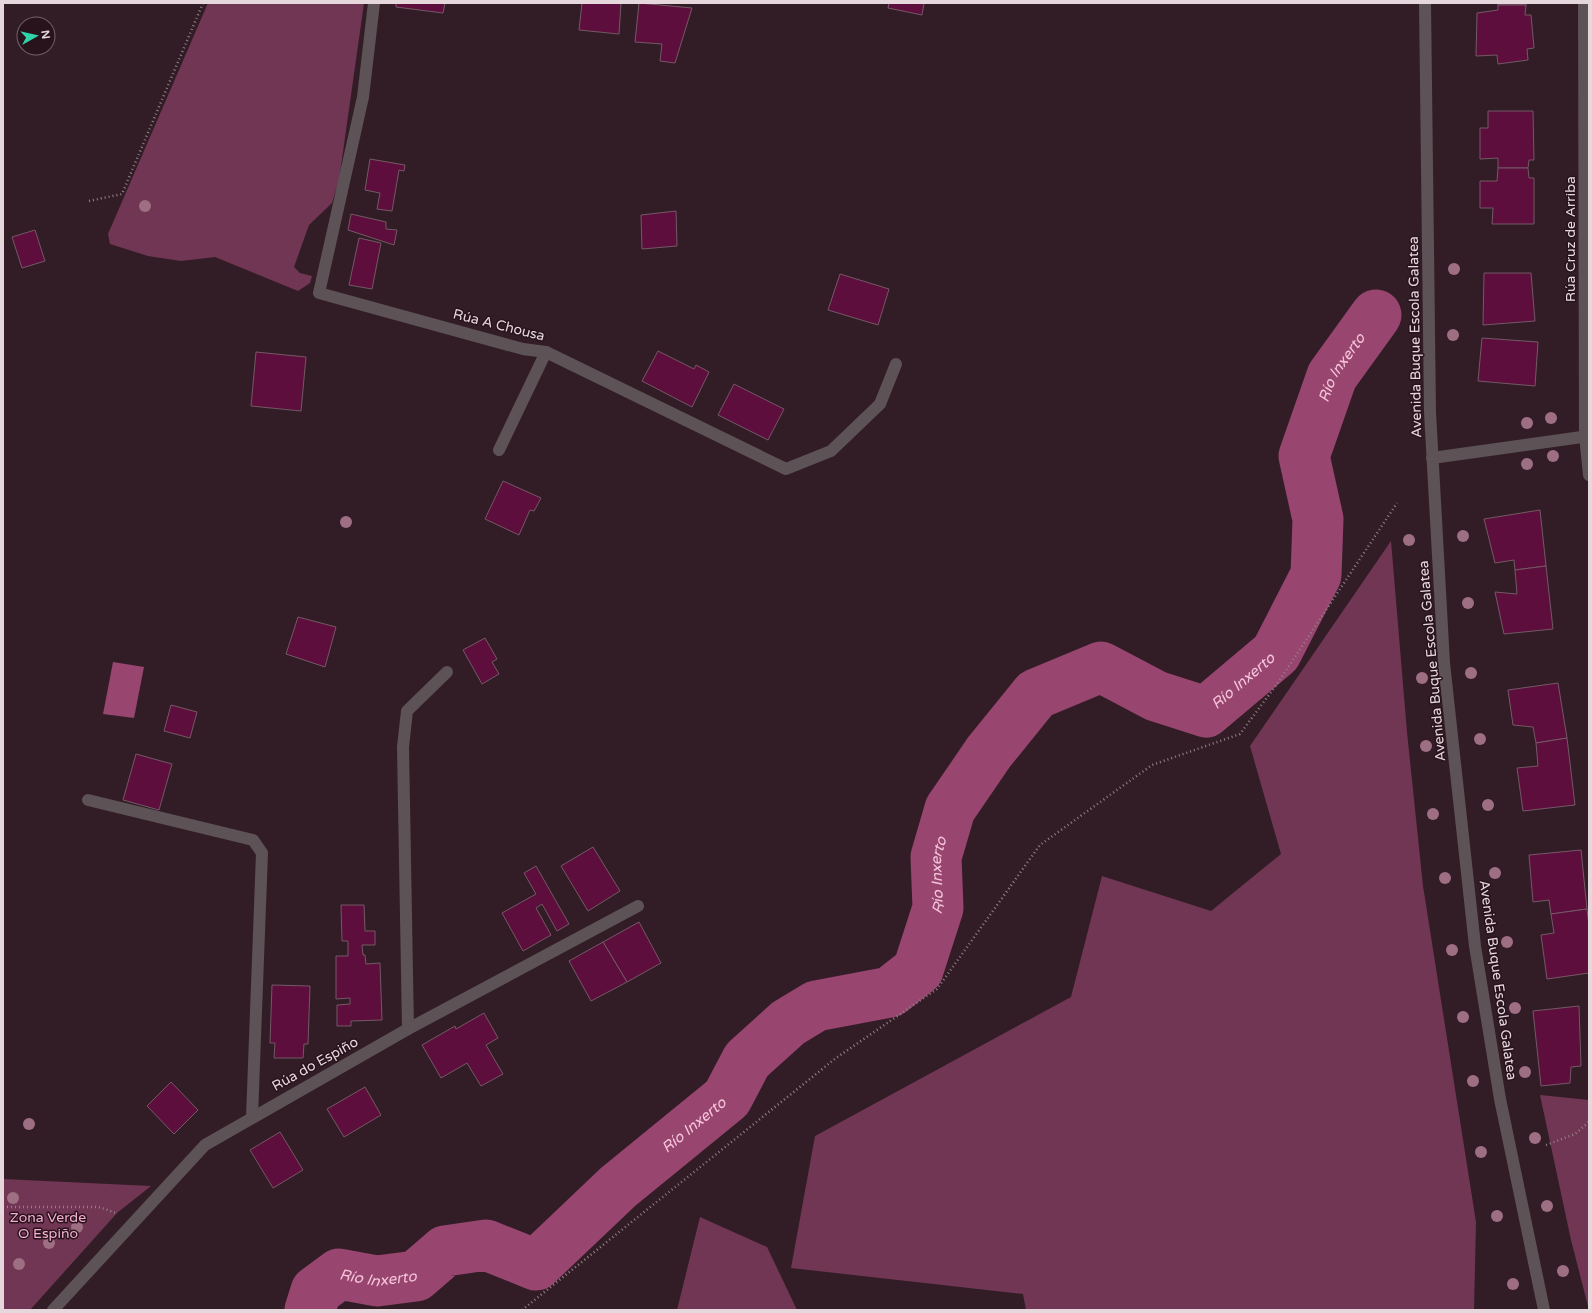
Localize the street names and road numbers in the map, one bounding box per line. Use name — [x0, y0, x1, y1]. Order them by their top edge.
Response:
street label: Rúa Cruz de Arriba — [1562, 176, 1579, 302]
street label: Avenida Buque Escola Galatea — [1405, 236, 1425, 438]
street label: Rúa A Chousa — [451, 305, 547, 345]
street label: Avenida Buque Escola Galatea — [1415, 560, 1449, 762]
street label: Avenida Buque Escola Galatea — [1476, 879, 1520, 1081]
street label: Rúa do Espiño — [269, 1033, 361, 1095]

